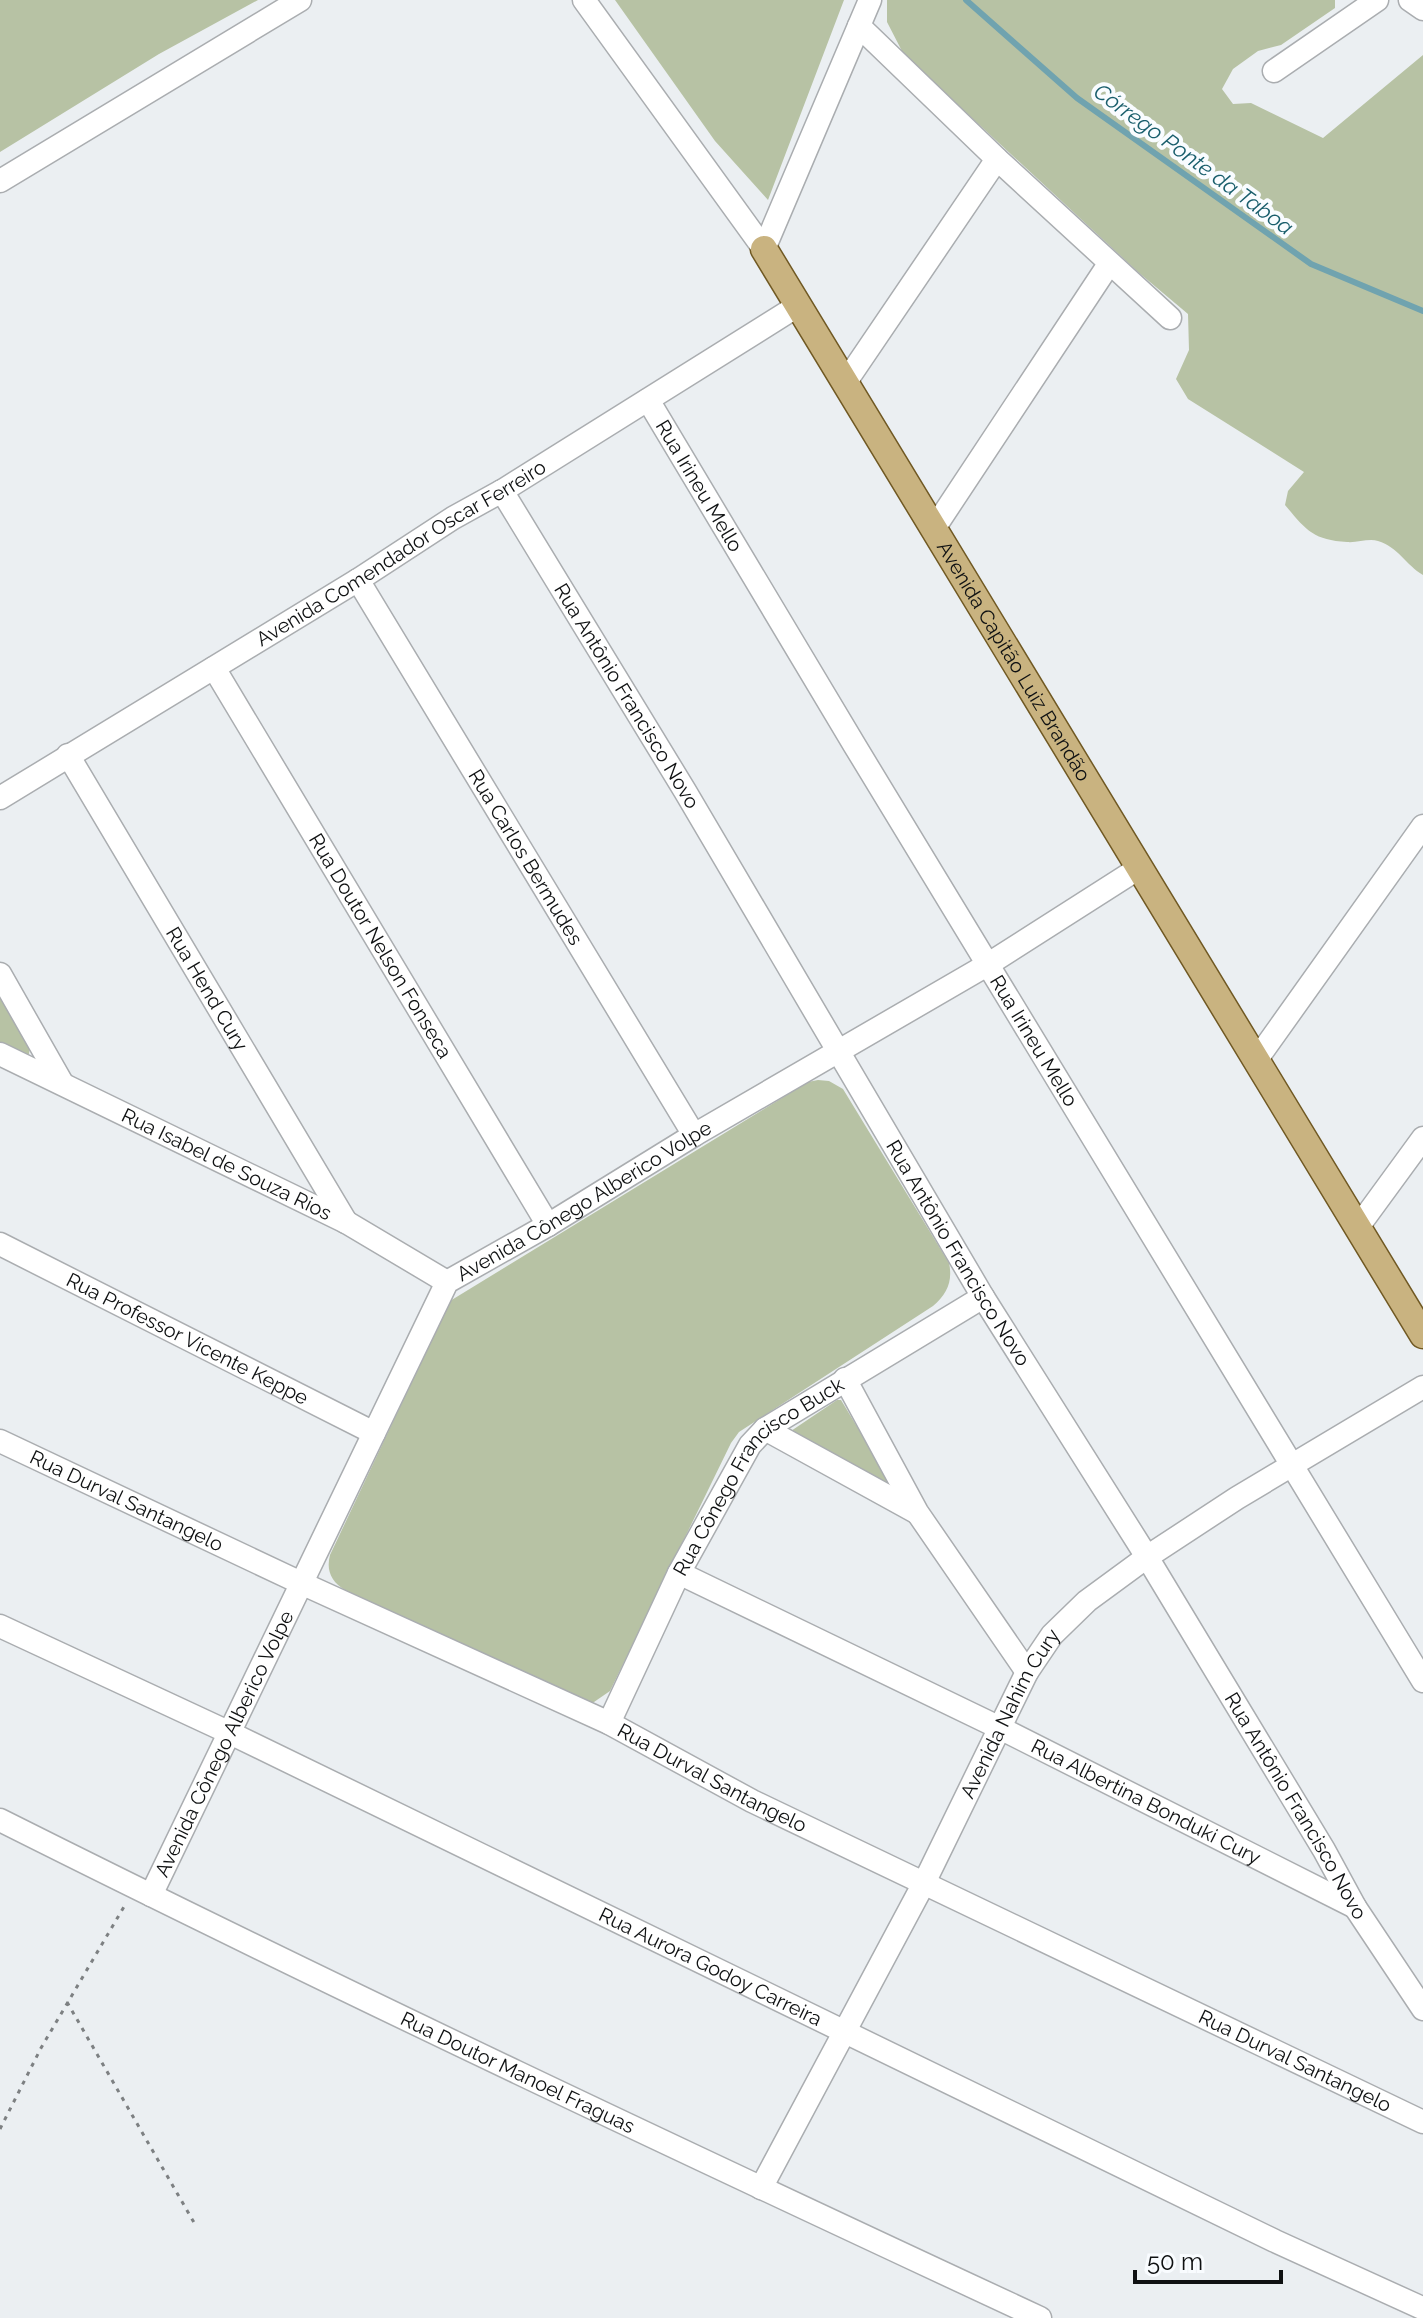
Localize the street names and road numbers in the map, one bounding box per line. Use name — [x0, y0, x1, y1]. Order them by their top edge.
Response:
street label: Rua Irineu Mello — [651, 415, 748, 556]
street label: Avenida Comendador Oscar Ferreiro — [252, 455, 550, 651]
street label: Avenida Capitão Luiz Brandão — [932, 537, 1096, 786]
street label: Rua Antônio Francisco Novo — [549, 579, 705, 813]
street label: Rua Carlos Bermudes — [464, 765, 588, 949]
street label: Rua Doutor Nelson Fonseca — [304, 829, 457, 1063]
street label: Rua Hend Cury — [161, 922, 253, 1055]
street label: Rua Irineu Mello — [985, 971, 1083, 1111]
street label: Rua Isabel de Souza Rios — [118, 1103, 336, 1225]
street label: Avenida Cônego Alberico Volpe — [452, 1115, 716, 1286]
street label: Rua Antônio Francisco Novo — [881, 1136, 1035, 1370]
street label: Rua Professor Vicente Keppe — [62, 1268, 313, 1410]
street label: Rua Cônego Francisco Buck — [668, 1372, 849, 1580]
street label: Rua Durval Santangelo — [26, 1445, 227, 1557]
street label: Avenida Cônego Alberico Volpe — [150, 1606, 299, 1881]
street label: Avenida Nahim Cury — [955, 1624, 1065, 1802]
street label: Rua Antônio Francisco Novo — [1220, 1688, 1372, 1924]
street label: Rua Durval Santangelo — [613, 1718, 811, 1837]
street label: Rua Albertina Bonduki Cury — [1027, 1734, 1265, 1870]
street label: Rua Aurora Godoy Carreira — [595, 1902, 826, 2031]
street label: Rua Durval Santangelo — [1195, 2004, 1395, 2117]
street label: Rua Doutor Manoel Fraguas — [397, 2006, 639, 2138]

